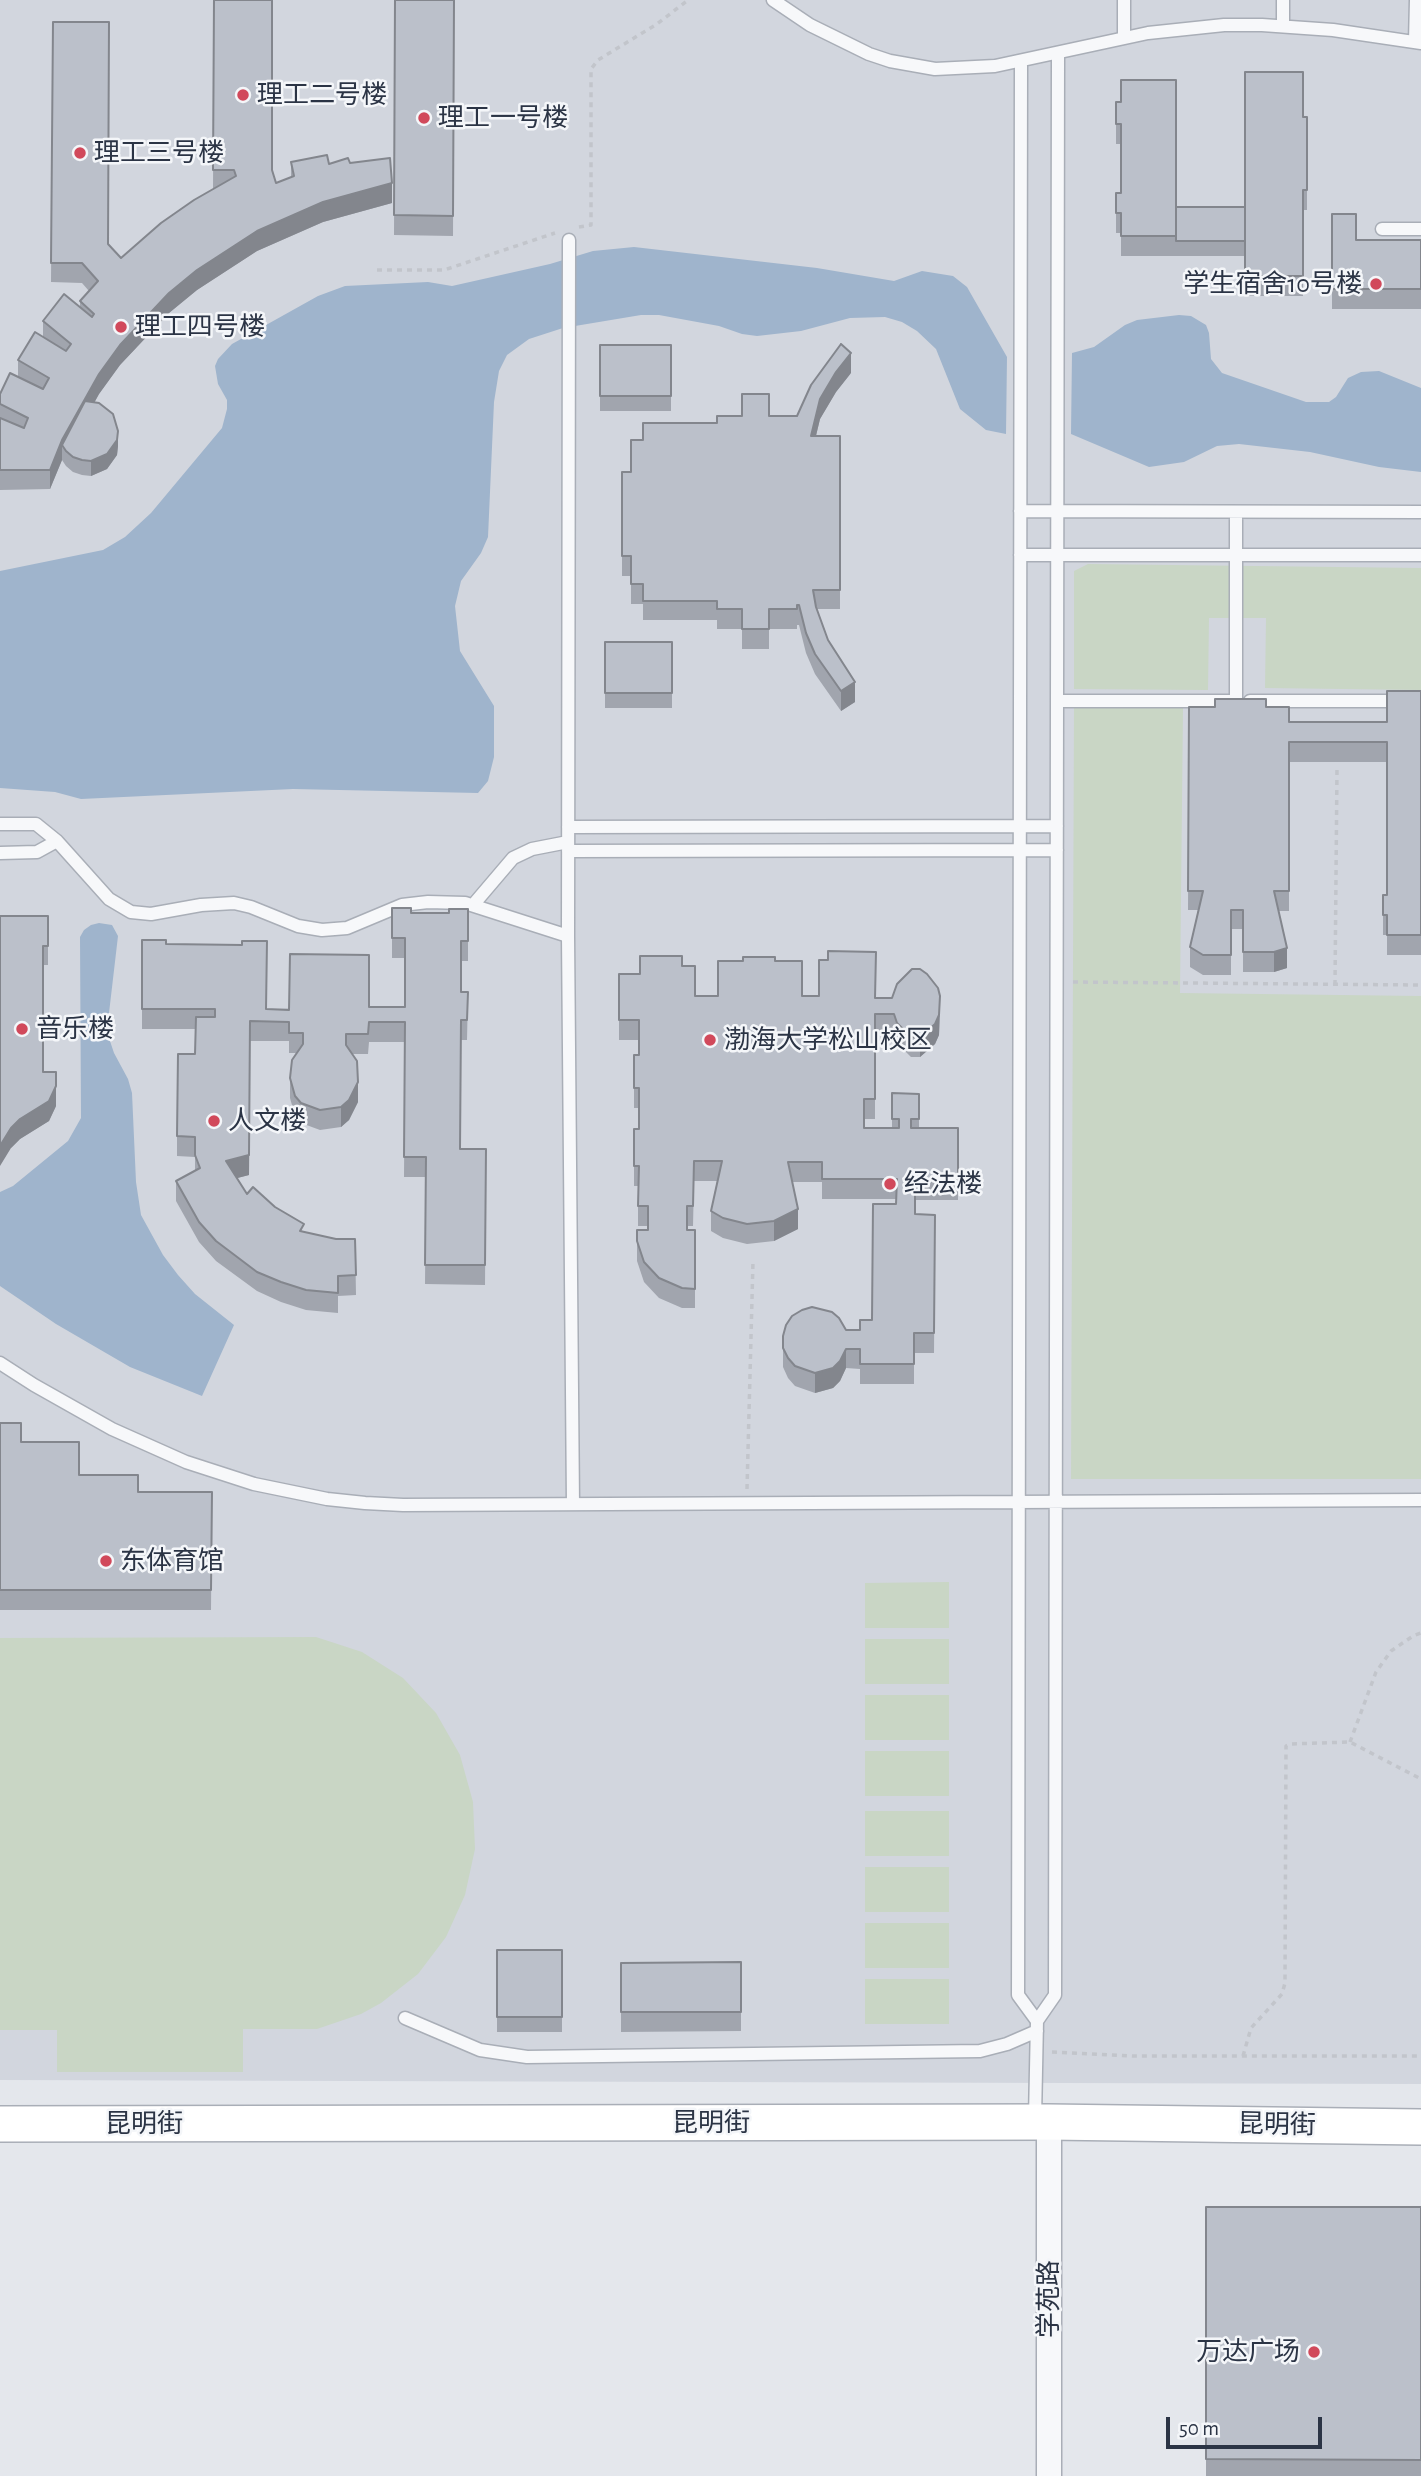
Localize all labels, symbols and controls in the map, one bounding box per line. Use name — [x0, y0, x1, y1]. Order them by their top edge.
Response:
place label: 理工二号楼 — [257, 79, 387, 111]
marker: 理工二号楼 — [235, 87, 251, 103]
place label: 理工一号楼 — [438, 102, 568, 134]
marker: 理工一号楼 — [416, 110, 432, 126]
place label: 理工三号楼 — [94, 137, 224, 169]
marker: 理工三号楼 — [72, 145, 88, 161]
place label: 学生宿舍10号楼 — [1183, 268, 1362, 300]
marker: 学生宿舍10号楼 — [1368, 276, 1384, 292]
place label: 理工四号楼 — [135, 311, 265, 343]
marker: 理工四号楼 — [113, 319, 129, 335]
place label: 音乐楼 — [36, 1013, 114, 1045]
marker: 音乐楼 — [14, 1021, 30, 1037]
place label: 渤海大学松山校区 — [724, 1024, 932, 1056]
marker: 渤海大学松山校区 — [702, 1032, 718, 1048]
place label: 人文楼 — [228, 1105, 306, 1137]
marker: 人文楼 — [206, 1113, 222, 1129]
place label: 经法楼 — [904, 1168, 982, 1200]
marker: 经法楼 — [882, 1176, 898, 1192]
place label: 东体育馆 — [120, 1545, 224, 1577]
marker: 东体育馆 — [98, 1553, 114, 1569]
street label: 昆明街 — [672, 2107, 750, 2139]
street label: 昆明街 — [105, 2108, 183, 2140]
street label: 昆明街 — [1238, 2109, 1316, 2141]
street label: 学苑路 — [1033, 2260, 1065, 2338]
place label: 万达广场 — [1196, 2336, 1300, 2368]
marker: 万达广场 — [1306, 2344, 1322, 2360]
scale bar — [1169, 2402, 1325, 2446]
text: 50 m — [1179, 2418, 1219, 2439]

